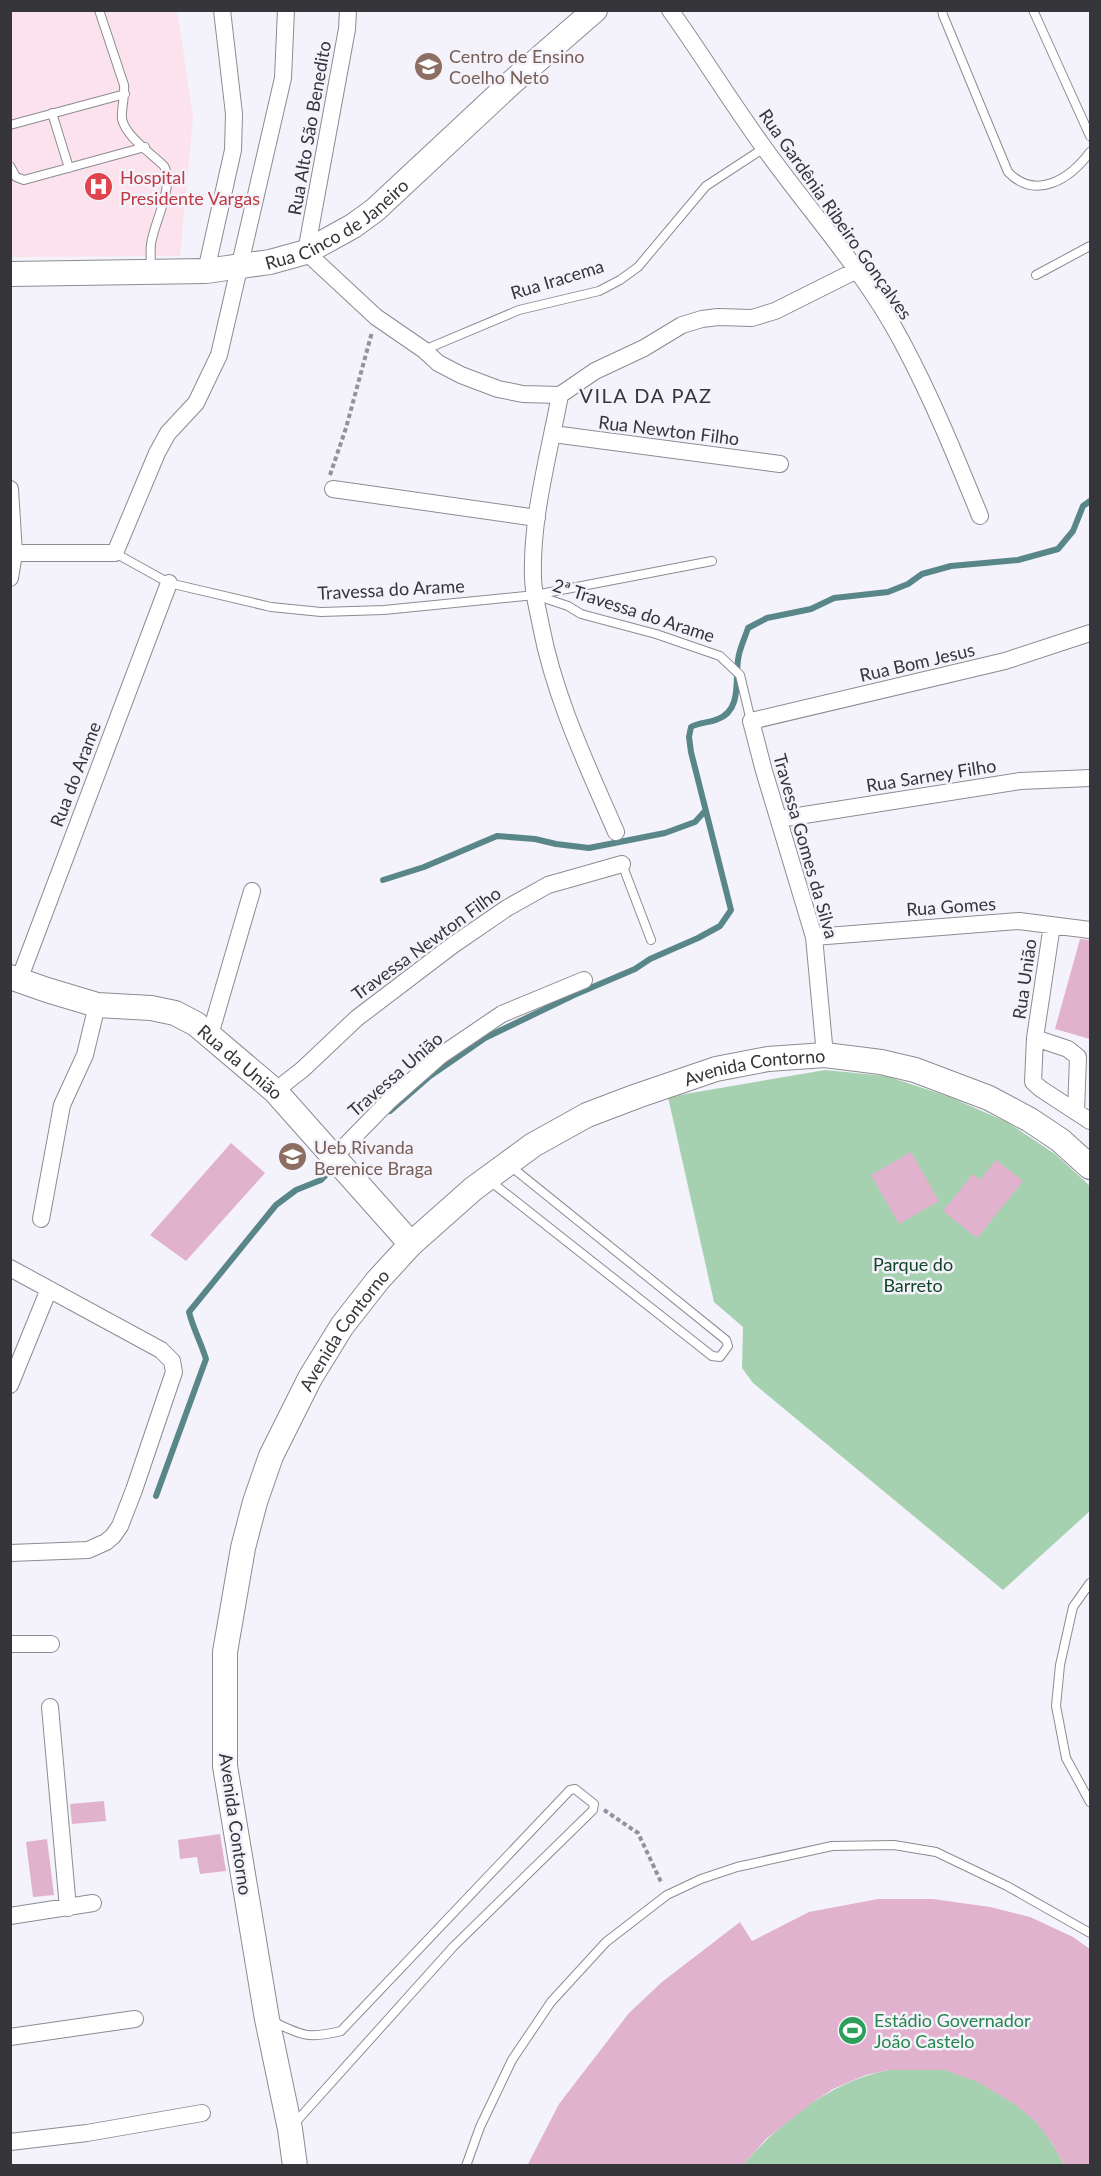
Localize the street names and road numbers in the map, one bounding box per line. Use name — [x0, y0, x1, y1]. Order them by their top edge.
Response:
street label: Rua Alto São Benedito — [283, 39, 335, 217]
street label: Rua Gardênia Ribeiro Gonçalves — [755, 104, 917, 324]
street label: Rua Cinco de Janeiro — [262, 174, 413, 274]
street label: Rua Iracema — [508, 254, 606, 304]
street label: Rua Newton Filho — [597, 410, 741, 450]
street label: 2ª Travessa do Arame — [550, 573, 718, 647]
street label: Travessa do Arame — [317, 574, 465, 604]
street label: Rua Bom Jesus — [857, 638, 977, 686]
street label: Rua do Arame — [45, 718, 105, 830]
street label: Travessa Gomes da Silva — [769, 751, 843, 941]
street label: Rua Sarney Filho — [864, 754, 998, 796]
street label: Travessa Newton Filho — [347, 882, 505, 1004]
street label: Rua Gomes — [905, 892, 997, 920]
street label: Rua União — [1007, 937, 1041, 1021]
street label: Rua da União — [193, 1019, 288, 1104]
street label: Travessa União — [343, 1027, 447, 1121]
street label: Avenida Contorno — [681, 1044, 826, 1090]
street label: Avenida Contorno — [294, 1264, 394, 1394]
street label: Avenida Contorno — [215, 1751, 257, 1897]

